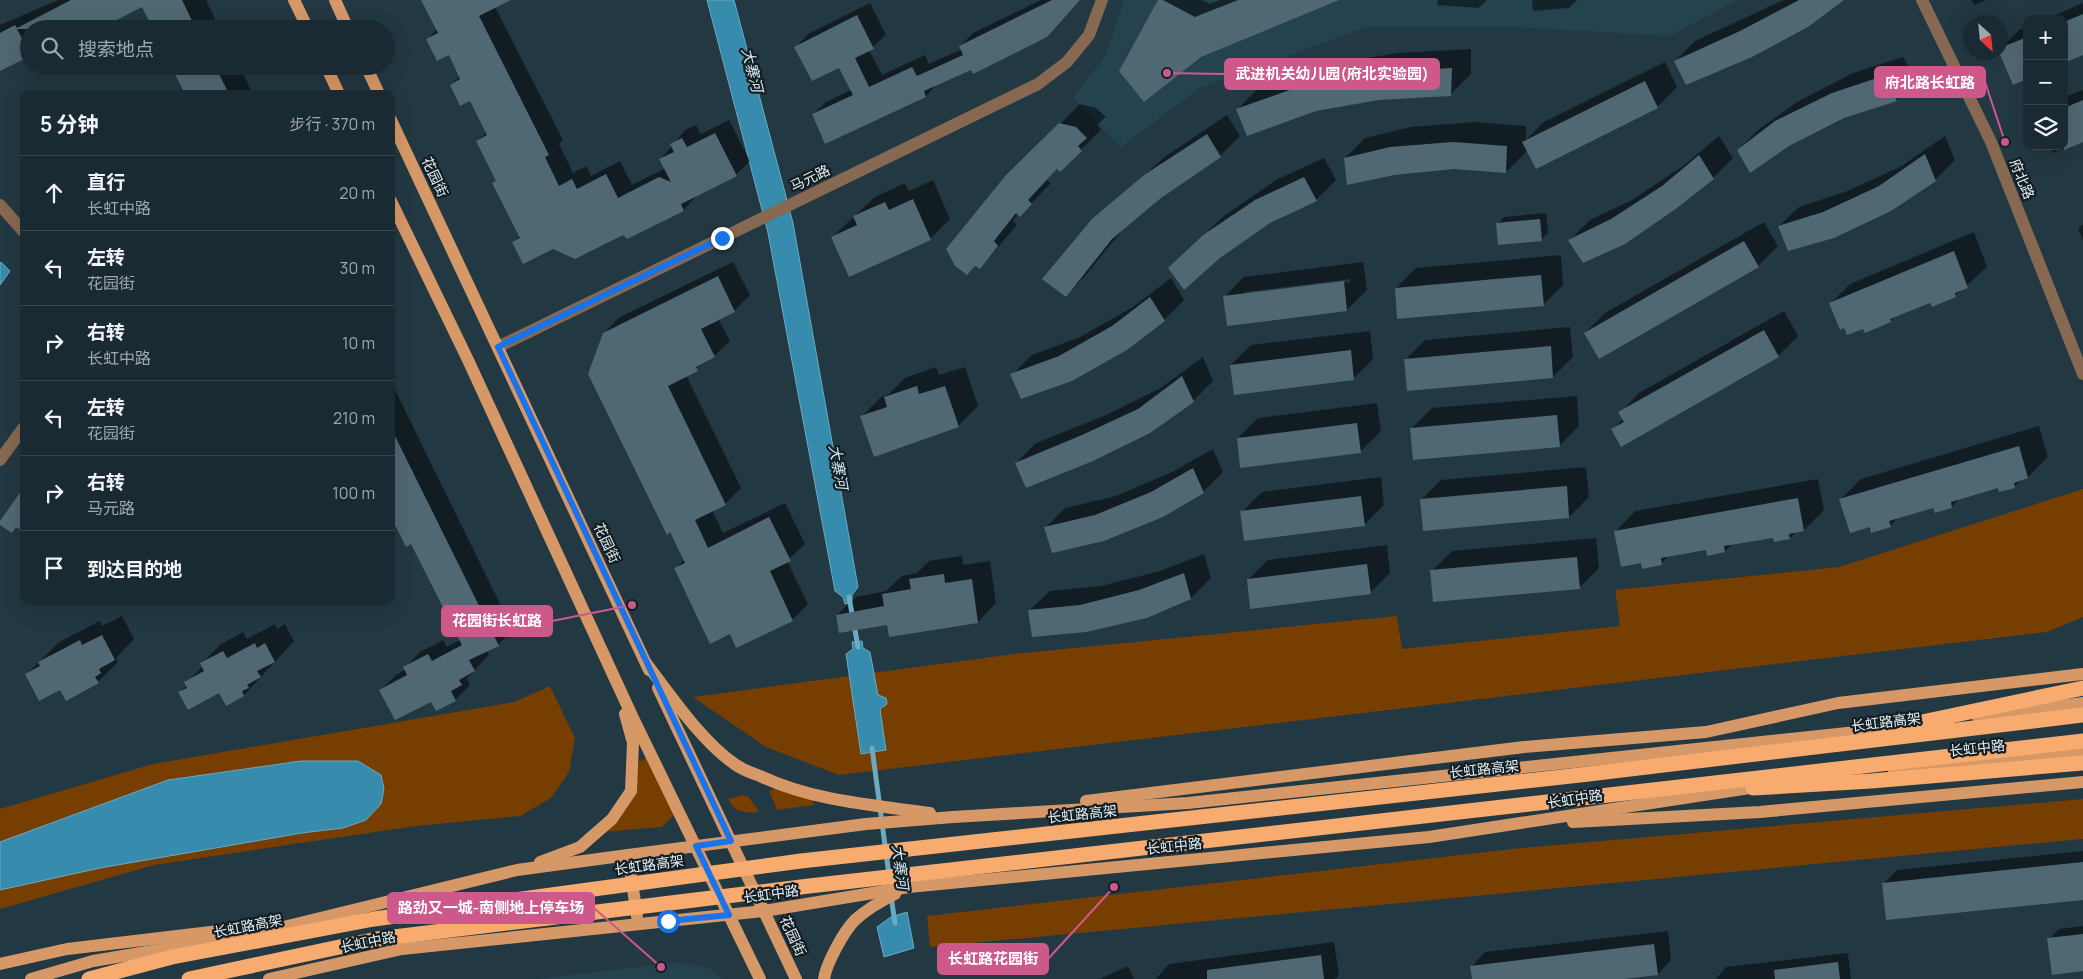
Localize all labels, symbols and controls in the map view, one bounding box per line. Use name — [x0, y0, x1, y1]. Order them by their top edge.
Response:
north arrow — [1963, 15, 2008, 60]
map controls — [2023, 15, 2068, 150]
button: + — [2023, 15, 2068, 60]
search box — [20, 20, 395, 75]
icon: search — [38, 34, 66, 62]
text: 搜索地点 — [78, 36, 154, 62]
water label: 大寨河 — [737, 45, 769, 97]
callout: 武进机关幼儿园(府北实验园) — [1225, 59, 1439, 89]
button: − — [2023, 60, 2068, 105]
text: 武进机关幼儿园(府北实验园) — [1235, 63, 1429, 84]
callout: 府北路长虹路 — [1875, 67, 1985, 97]
text: 府北路长虹路 — [1885, 72, 1975, 93]
button: layers — [2023, 105, 2068, 150]
text: 5 分钟 — [40, 110, 99, 138]
text: 步行 · 370 m — [290, 113, 375, 135]
street label: 花园街 — [418, 154, 453, 200]
street label: 府北路 — [2006, 156, 2039, 202]
street label: 马元路 — [787, 160, 833, 195]
text: 直行 — [87, 169, 125, 195]
icon: ahead — [40, 179, 68, 207]
text: 20 m — [339, 182, 375, 204]
text: 长虹中路 — [87, 197, 151, 219]
route end — [711, 227, 734, 250]
text: 左转 — [87, 244, 125, 270]
icon: left — [40, 254, 68, 282]
text: 30 m — [340, 257, 375, 279]
text: 花园街 — [87, 272, 135, 294]
text: 右转 — [87, 319, 125, 345]
icon: right — [40, 329, 68, 357]
text: 10 m — [342, 332, 375, 354]
text: 长虹中路 — [87, 347, 151, 369]
text: 左转 — [87, 394, 125, 420]
icon: left — [40, 404, 68, 432]
text: 210 m — [333, 407, 375, 429]
text: 花园街 — [87, 422, 135, 444]
water label: 大寨河 — [824, 443, 853, 494]
text: 右转 — [87, 469, 125, 495]
icon: right — [40, 479, 68, 507]
text: 100 m — [332, 482, 375, 504]
text: 马元路 — [87, 497, 135, 519]
street label: 花园街 — [590, 520, 625, 566]
icon: arrive — [40, 554, 68, 582]
text: 到达目的地 — [87, 556, 182, 582]
callout: 花园街长虹路 — [442, 606, 552, 636]
text: 花园街长虹路 — [452, 610, 542, 631]
street label: 长虹路高架 — [1850, 708, 1922, 735]
street label: 长虹中路 — [1948, 735, 2006, 760]
street label: 长虹路高架 — [1448, 755, 1520, 782]
street label: 长虹中路 — [1546, 785, 1604, 812]
street label: 长虹路高架 — [1046, 800, 1118, 827]
street label: 长虹中路 — [1145, 833, 1203, 858]
water label: 大寨河 — [887, 843, 914, 894]
street label: 长虹路高架 — [613, 850, 685, 879]
street label: 长虹中路 — [742, 880, 800, 907]
callout: 路劲又一城-南侧地上停车场 — [388, 893, 594, 923]
text: 路劲又一城-南侧地上停车场 — [398, 897, 584, 918]
street label: 长虹路高架 — [212, 910, 284, 942]
route start — [657, 910, 680, 933]
street label: 花园街 — [776, 913, 811, 959]
street label: 长虹中路 — [339, 926, 397, 957]
callout: 长虹路花园街 — [938, 944, 1048, 974]
text: 长虹路花园街 — [948, 948, 1038, 969]

